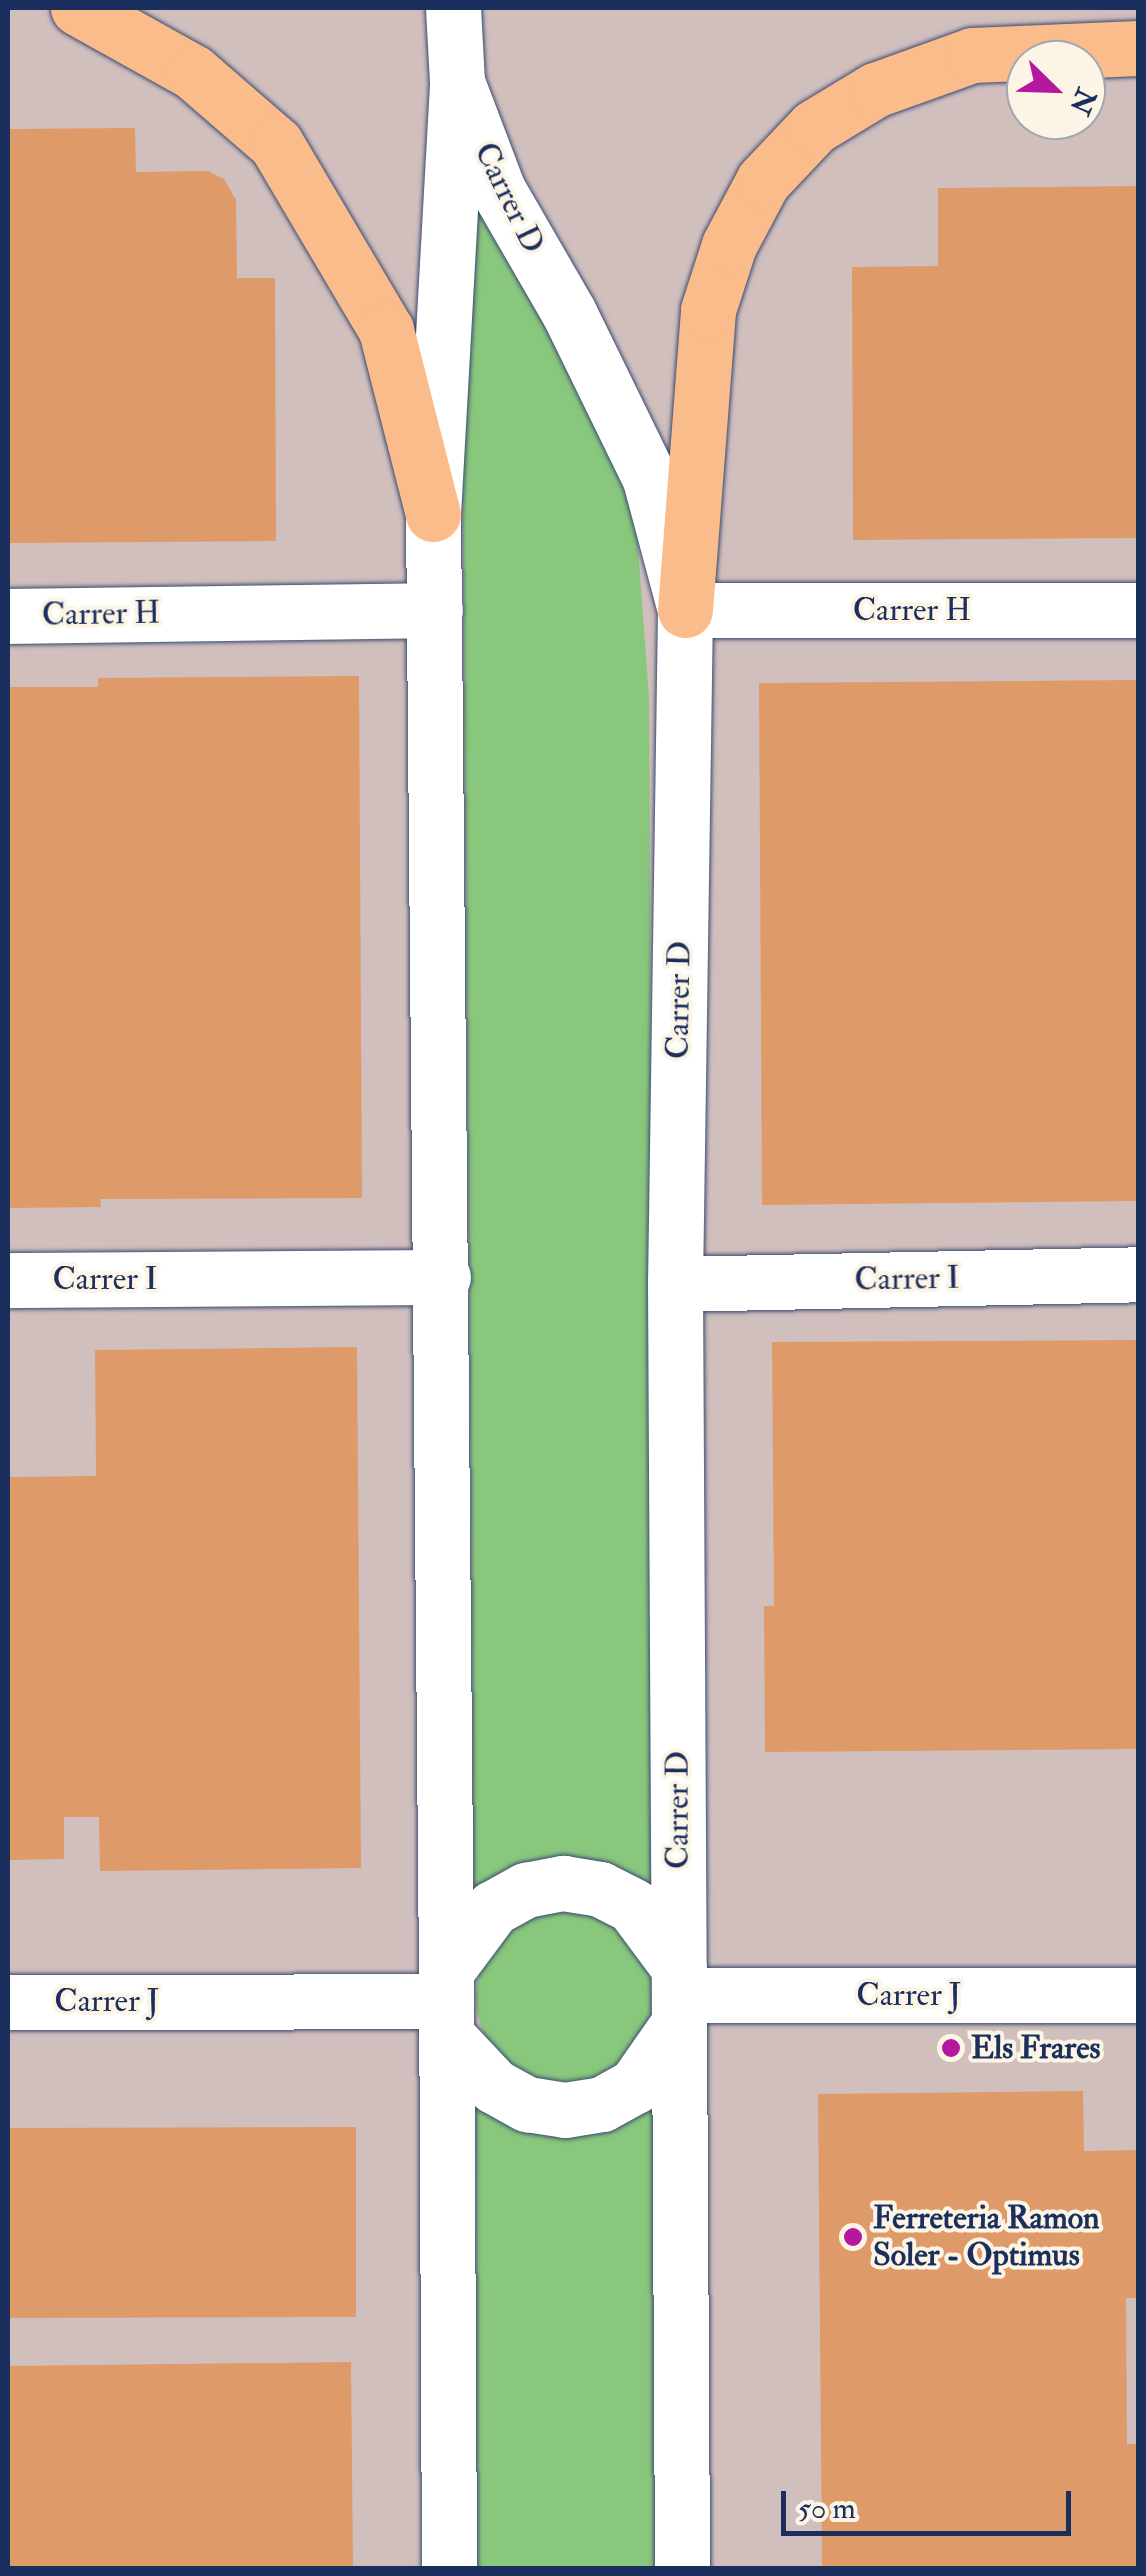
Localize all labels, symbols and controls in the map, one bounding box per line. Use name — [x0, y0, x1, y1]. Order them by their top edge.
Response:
north arrow — [1006, 40, 1106, 140]
text: N — [1061, 83, 1103, 120]
street label: Carrer D — [466, 136, 552, 260]
street label: Carrer H — [853, 591, 971, 629]
street label: Carrer H — [41, 594, 161, 634]
street label: Carrer D — [659, 941, 699, 1059]
street label: Carrer I — [854, 1259, 960, 1299]
street label: Carrer I — [52, 1260, 158, 1298]
street label: Carrer D — [659, 1751, 697, 1869]
street label: Carrer J — [856, 1976, 962, 2014]
street label: Carrer J — [54, 1982, 160, 2020]
place label: Els Frares — [971, 2029, 1100, 2067]
marker: Els Frares — [940, 2037, 962, 2059]
place label: Ferreteria Ramon Soler - Optimus — [873, 2200, 1100, 2275]
marker: Ferreteria Ramon Soler - Optimus — [842, 2226, 864, 2248]
scale bar — [786, 2471, 1076, 2533]
text: 50 m — [798, 2490, 856, 2527]

